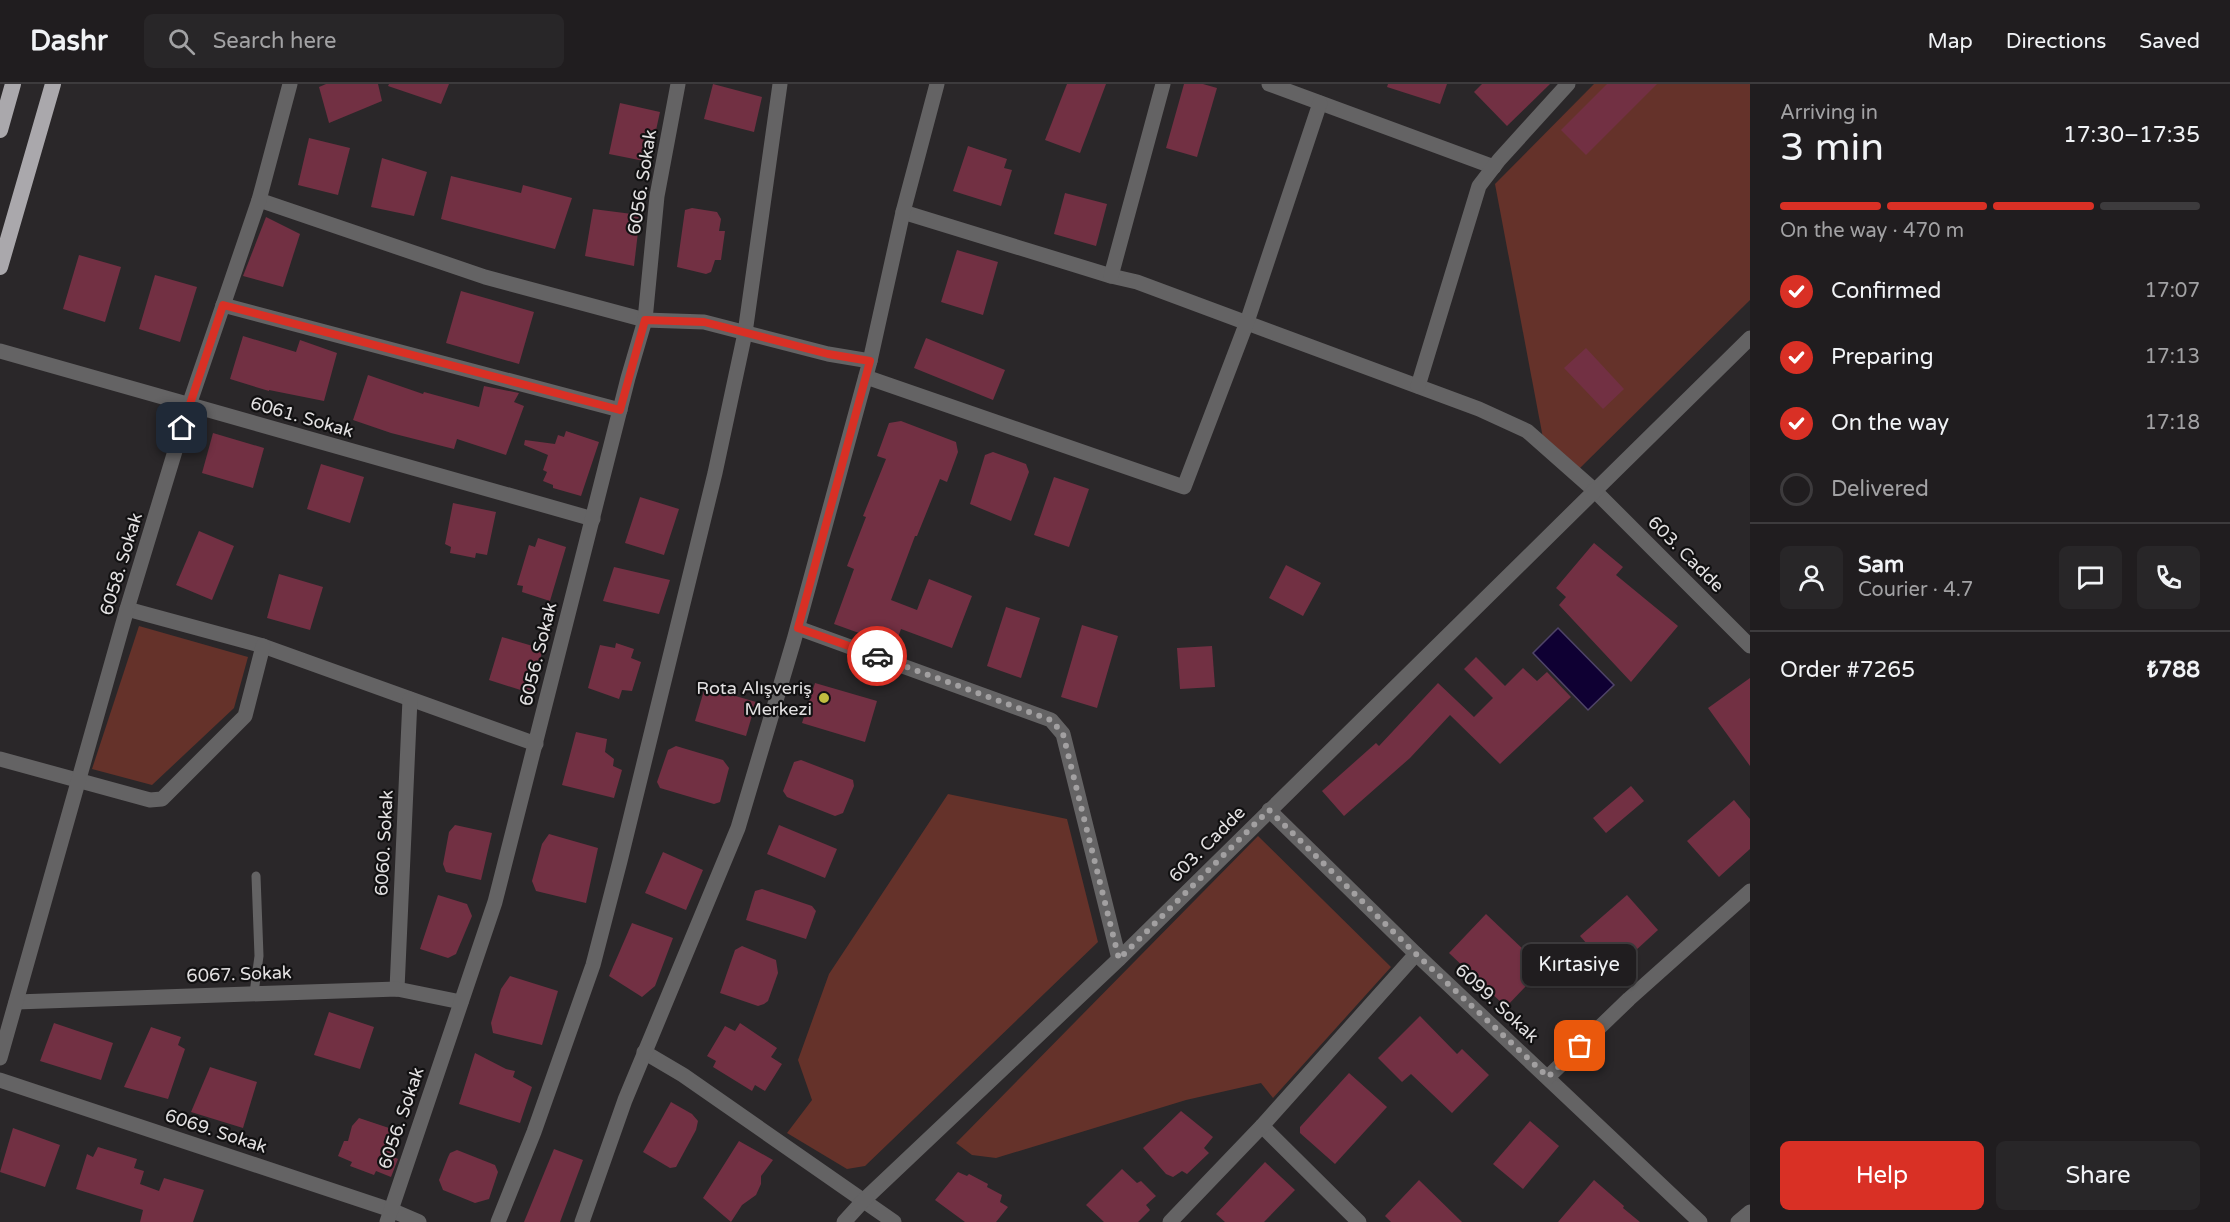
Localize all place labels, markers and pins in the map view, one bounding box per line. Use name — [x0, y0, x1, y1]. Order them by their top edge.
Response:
pin — [156, 402, 207, 453]
place label: Rota Alışveriş Merkezi — [696, 677, 812, 720]
marker: Rota Alışveriş Merkezi — [817, 691, 831, 705]
callout: Kırtasiye — [1523, 944, 1637, 986]
pin — [1554, 1020, 1605, 1071]

